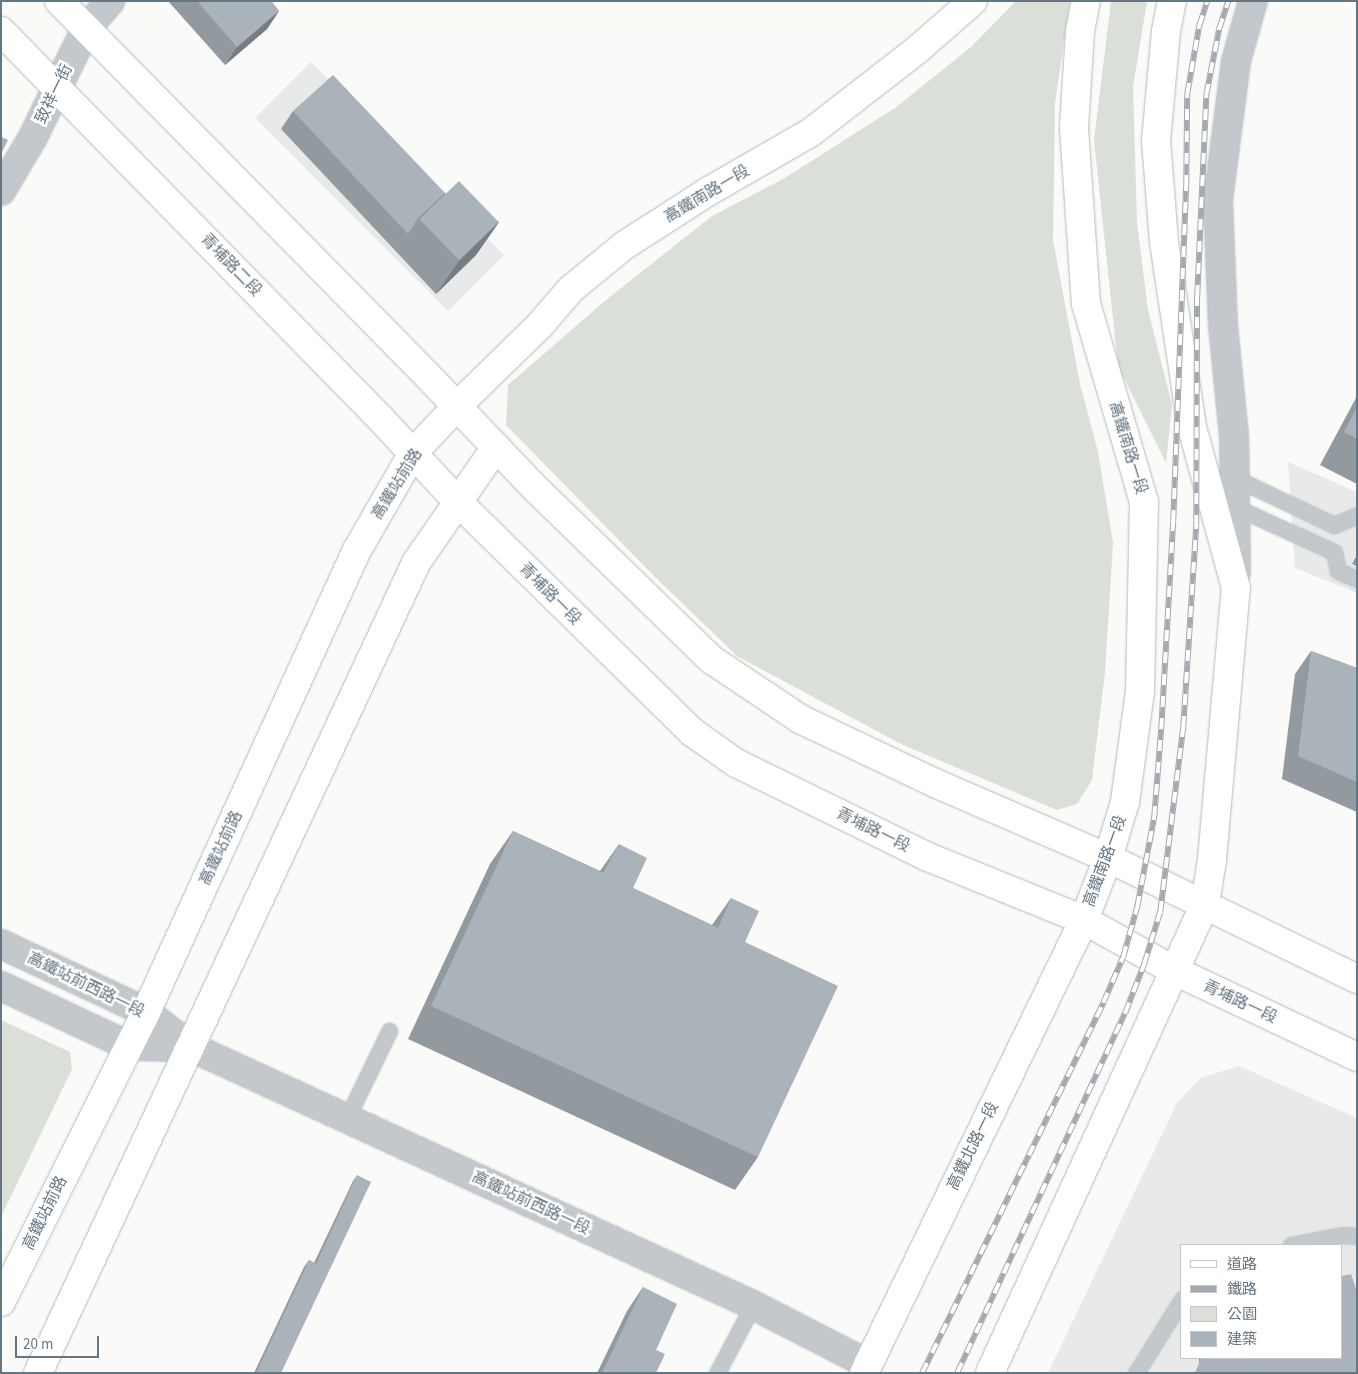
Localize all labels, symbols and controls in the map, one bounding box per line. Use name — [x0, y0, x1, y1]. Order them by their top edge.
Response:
street label: 致祥一街 — [31, 61, 77, 127]
street label: 高鐵南路一段 — [661, 161, 753, 227]
street label: 青埔路二段 — [196, 230, 266, 300]
street label: 高鐵南路一段 — [1105, 399, 1151, 497]
street label: 高鐵站前路 — [368, 445, 426, 523]
street label: 青埔路一段 — [515, 559, 585, 629]
street label: 青埔路一段 — [833, 804, 913, 856]
street label: 高鐵站前路 — [195, 808, 247, 888]
street label: 高鐵南路一段 — [1080, 813, 1130, 909]
street label: 高鐵站前西路一段 — [24, 948, 148, 1022]
street label: 青埔路一段 — [1200, 976, 1280, 1028]
street label: 高鐵北路一段 — [943, 1099, 1003, 1193]
street label: 高鐵站前西路一段 — [469, 1167, 593, 1239]
street label: 高鐵站前路 — [19, 1173, 71, 1253]
legend — [1180, 1244, 1343, 1359]
text: 道路 — [1227, 1254, 1257, 1275]
text: 鐵路 — [1227, 1279, 1257, 1300]
text: 公園 — [1227, 1304, 1257, 1325]
scale bar — [18, 1326, 101, 1358]
text: 建築 — [1227, 1329, 1257, 1350]
text: 20 m — [23, 1334, 53, 1355]

